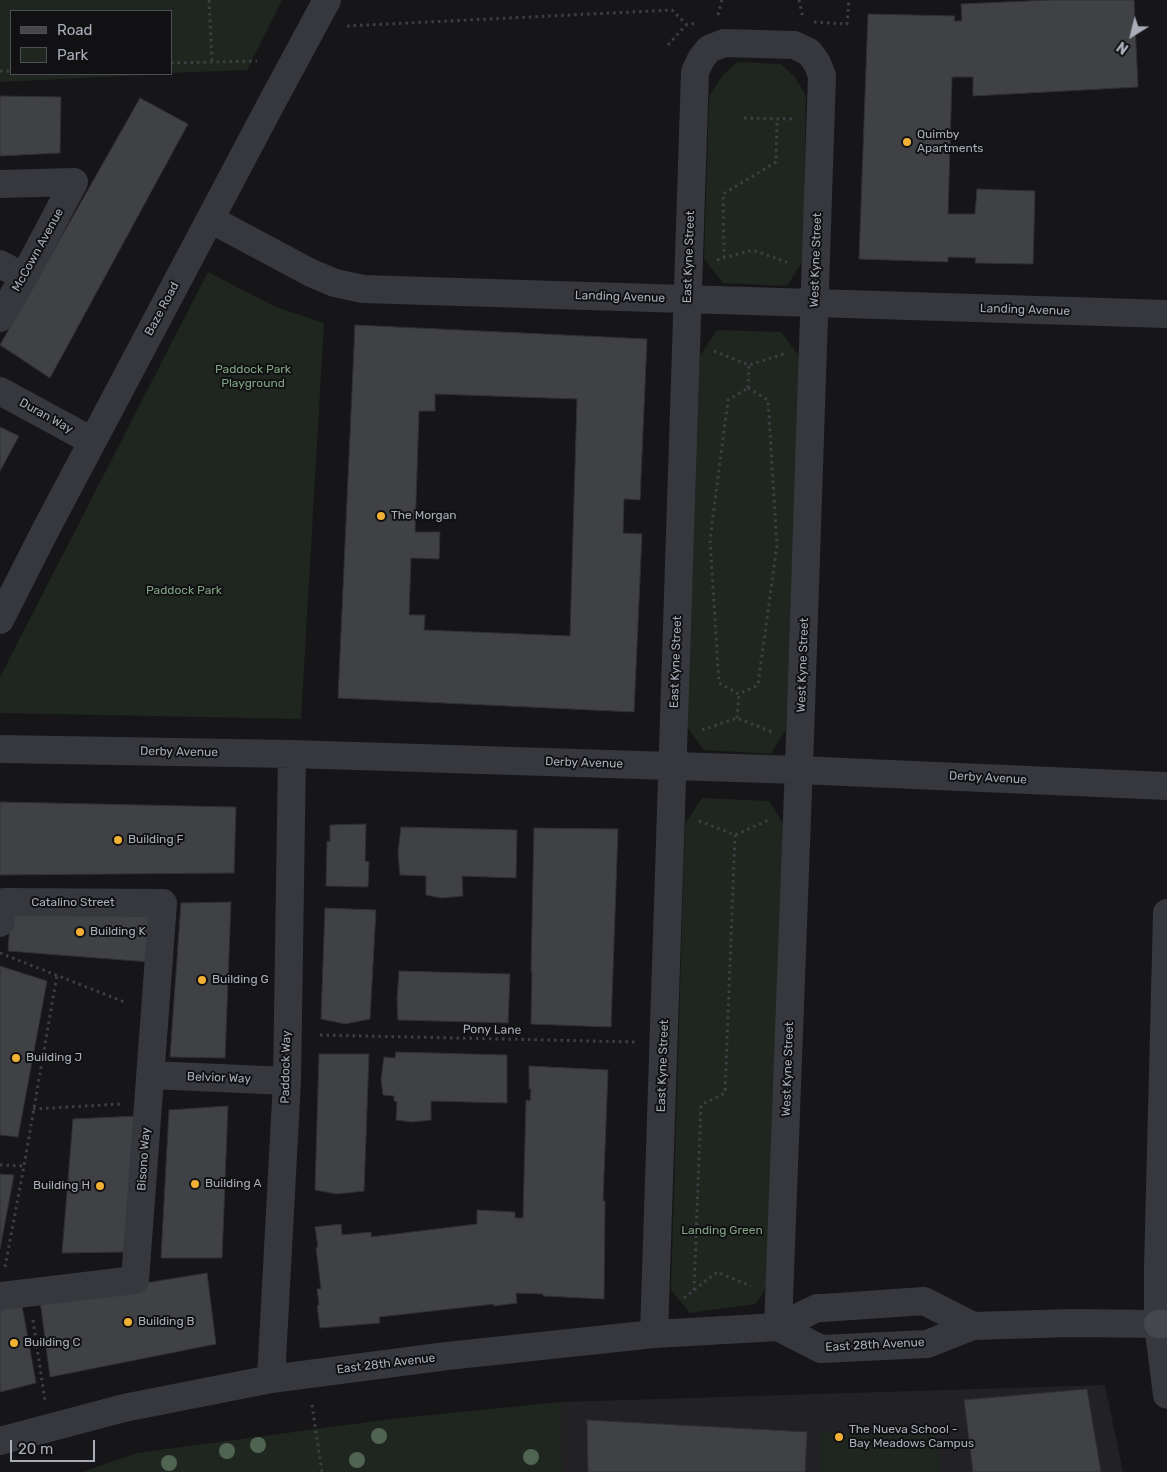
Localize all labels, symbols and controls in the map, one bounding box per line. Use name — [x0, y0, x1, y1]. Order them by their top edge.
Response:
legend — [10, 10, 172, 75]
north arrow — [1107, 10, 1157, 60]
text: Road — [57, 21, 93, 39]
text: N — [1114, 38, 1132, 57]
text: Park — [57, 46, 88, 64]
place label: Quimby Apartments — [917, 128, 983, 156]
marker: Quimby Apartments — [901, 136, 913, 148]
street label: McCown Avenue — [9, 206, 67, 294]
street label: East Kyne Street — [680, 211, 698, 303]
street label: West Kyne Street — [807, 212, 825, 308]
street label: Baze Road — [142, 280, 182, 338]
street label: Landing Avenue — [575, 288, 665, 306]
street label: Landing Avenue — [980, 301, 1070, 319]
park label: Paddock Park Playground — [215, 363, 291, 391]
street label: Duran Way — [17, 395, 75, 437]
place label: The Morgan — [391, 509, 457, 523]
marker: The Morgan — [375, 510, 387, 522]
park label: Paddock Park — [146, 584, 222, 598]
street label: East Kyne Street — [667, 616, 685, 708]
street label: West Kyne Street — [794, 617, 812, 713]
street label: Derby Avenue — [140, 744, 218, 760]
street label: Derby Avenue — [545, 754, 623, 772]
street label: Derby Avenue — [949, 769, 1027, 787]
place label: Building F — [128, 833, 183, 847]
marker: Building F — [112, 834, 124, 846]
street label: Catalino Street — [31, 896, 115, 910]
place label: Building K — [90, 925, 146, 939]
marker: Building K — [74, 926, 86, 938]
place label: Building G — [212, 973, 269, 987]
marker: Building G — [196, 974, 208, 986]
street label: East Kyne Street — [654, 1020, 672, 1112]
street label: West Kyne Street — [779, 1021, 797, 1117]
street label: Pony Lane — [463, 1022, 521, 1038]
street label: Paddock Way — [278, 1030, 294, 1104]
place label: Building J — [26, 1051, 82, 1065]
marker: Building J — [10, 1052, 22, 1064]
street label: Belvior Way — [187, 1070, 251, 1086]
street label: Bisono Way — [135, 1127, 153, 1191]
place label: Building A — [205, 1177, 262, 1191]
marker: Building A — [189, 1178, 201, 1190]
place label: Building H — [33, 1179, 90, 1193]
marker: Building H — [94, 1180, 106, 1192]
park label: Landing Green — [681, 1224, 763, 1238]
place label: Building B — [138, 1315, 194, 1329]
marker: Building B — [122, 1316, 134, 1328]
street label: East 28th Avenue — [825, 1335, 925, 1355]
place label: Building C — [24, 1336, 80, 1350]
marker: Building C — [8, 1337, 20, 1349]
street label: East 28th Avenue — [336, 1351, 436, 1377]
place label: The Nueva School - Bay Meadows Campus — [849, 1423, 974, 1451]
scale bar — [12, 1430, 98, 1462]
marker: The Nueva School - Bay Meadows Campus — [833, 1431, 845, 1443]
text: 20 m — [18, 1440, 53, 1458]

